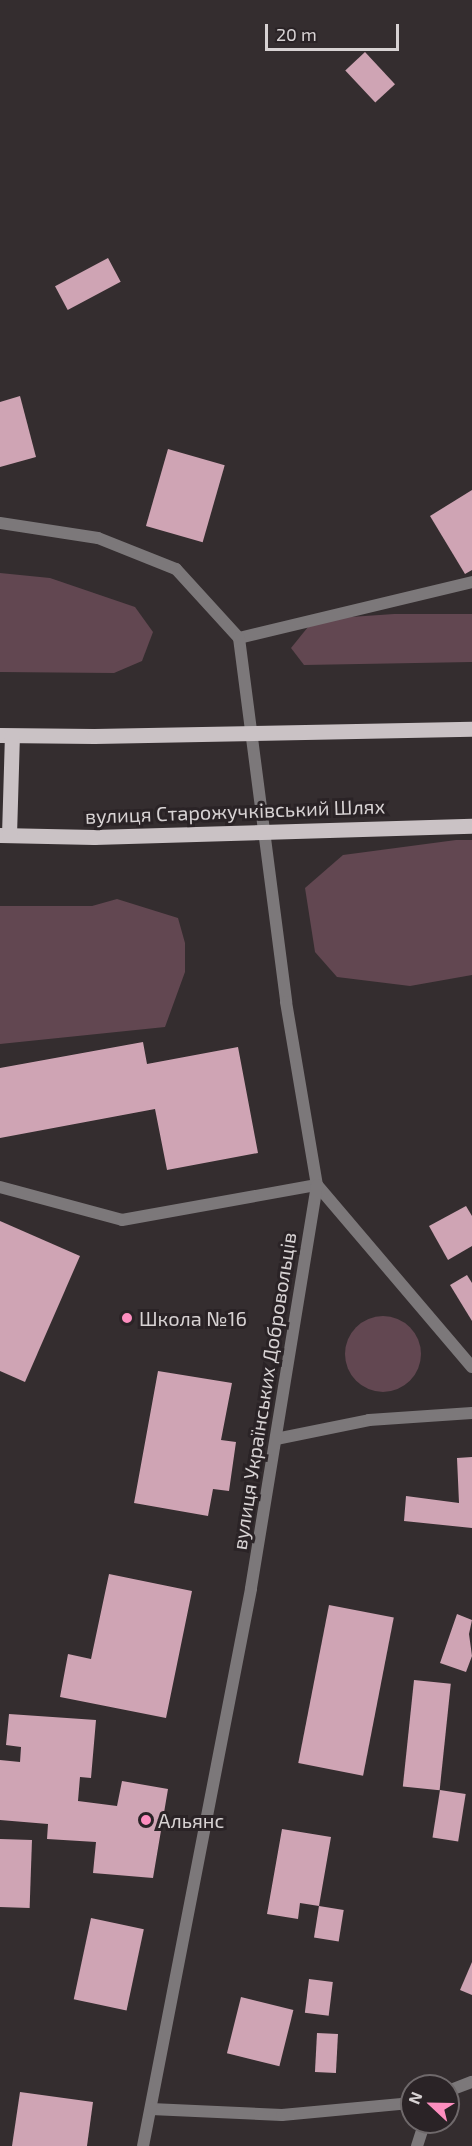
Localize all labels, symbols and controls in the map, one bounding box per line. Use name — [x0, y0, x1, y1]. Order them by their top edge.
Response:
scale bar — [268, 12, 402, 50]
text: 20 m — [276, 23, 317, 45]
street label: вулиця Старожучківський Шлях — [85, 794, 385, 828]
street label: вулиця Українських Добровольців — [227, 1230, 301, 1552]
place label: Школа №16 — [139, 1306, 247, 1330]
marker: Школа №16 — [120, 1311, 134, 1325]
place label: Альянс — [158, 1808, 224, 1832]
marker: Альянс — [139, 1813, 153, 1827]
north arrow — [400, 2074, 460, 2134]
text: N — [404, 2089, 426, 2107]

